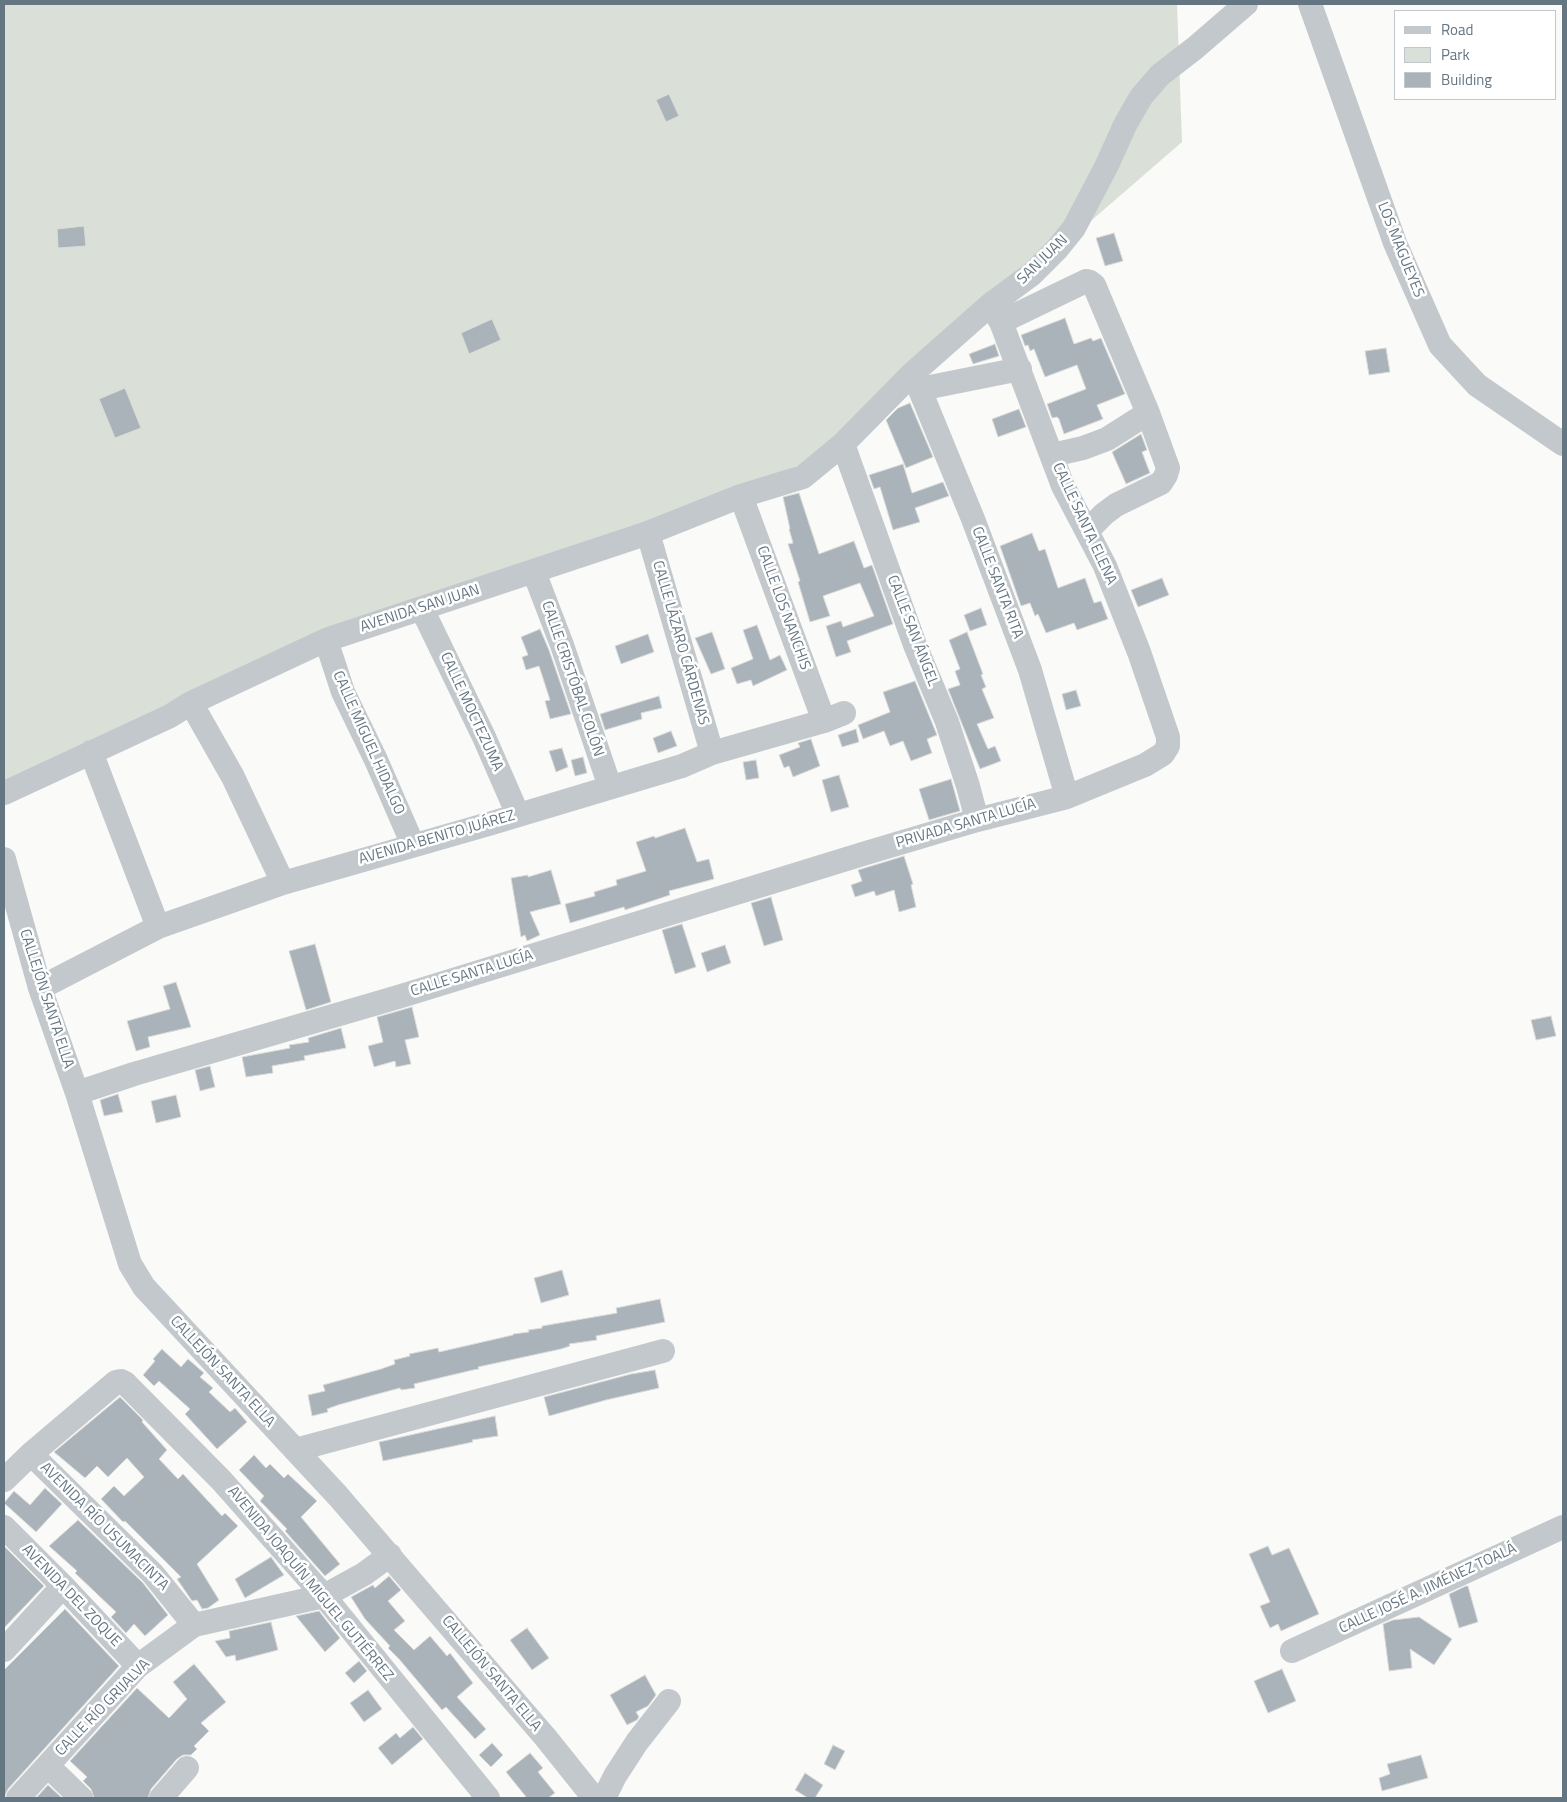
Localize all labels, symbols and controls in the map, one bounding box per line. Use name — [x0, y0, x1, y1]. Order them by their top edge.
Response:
legend — [1394, 10, 1557, 100]
text: Road — [1441, 18, 1473, 41]
text: Park — [1441, 43, 1470, 66]
text: Building — [1441, 68, 1492, 91]
street label: LOS MAGUEYES — [1373, 200, 1427, 300]
street label: SAN JUAN — [1014, 232, 1072, 288]
street label: CALLE SANTA ELENA — [1048, 460, 1120, 588]
street label: CALLE SANTA RITA — [967, 524, 1027, 642]
street label: CALLE LOS NANCHIS — [752, 544, 814, 672]
street label: CALLE LÁZARO CÁRDENAS — [648, 559, 712, 727]
street label: CALLE SAN ÁNGEL — [883, 573, 941, 689]
street label: AVENIDA SAN JUAN — [358, 581, 482, 637]
street label: CALLE CRISTÓBAL COLÓN — [537, 599, 607, 759]
street label: CALLE MOCTEZUMA — [436, 650, 506, 774]
street label: CALLE MIGUEL HIDALGO — [328, 668, 408, 818]
street label: PRIVADA SANTA LUCÍA — [894, 795, 1038, 853]
street label: AVENIDA BENITO JUÁREZ — [357, 807, 517, 869]
street label: CALLEJÓN SANTA ELLA — [15, 927, 77, 1071]
street label: CALLE SANTA LUCÍA — [409, 947, 535, 1001]
street label: CALLEJÓN SANTA ELLA — [166, 1313, 278, 1431]
street label: AVENIDA RÍO USUMACINTA — [36, 1459, 172, 1595]
street label: AVENIDA JOAQUÍN MIGUEL GUTIÉRREZ — [223, 1483, 397, 1685]
street label: CALLE JOSÉ A. JIMÉNEZ TOALÁ — [1336, 1540, 1520, 1638]
street label: AVENIDA DEL ZOQUE — [18, 1541, 124, 1651]
street label: CALLEJÓN SANTA ELLA — [437, 1612, 545, 1736]
street label: CALLE RÍO GRIJALVA — [52, 1656, 154, 1760]

